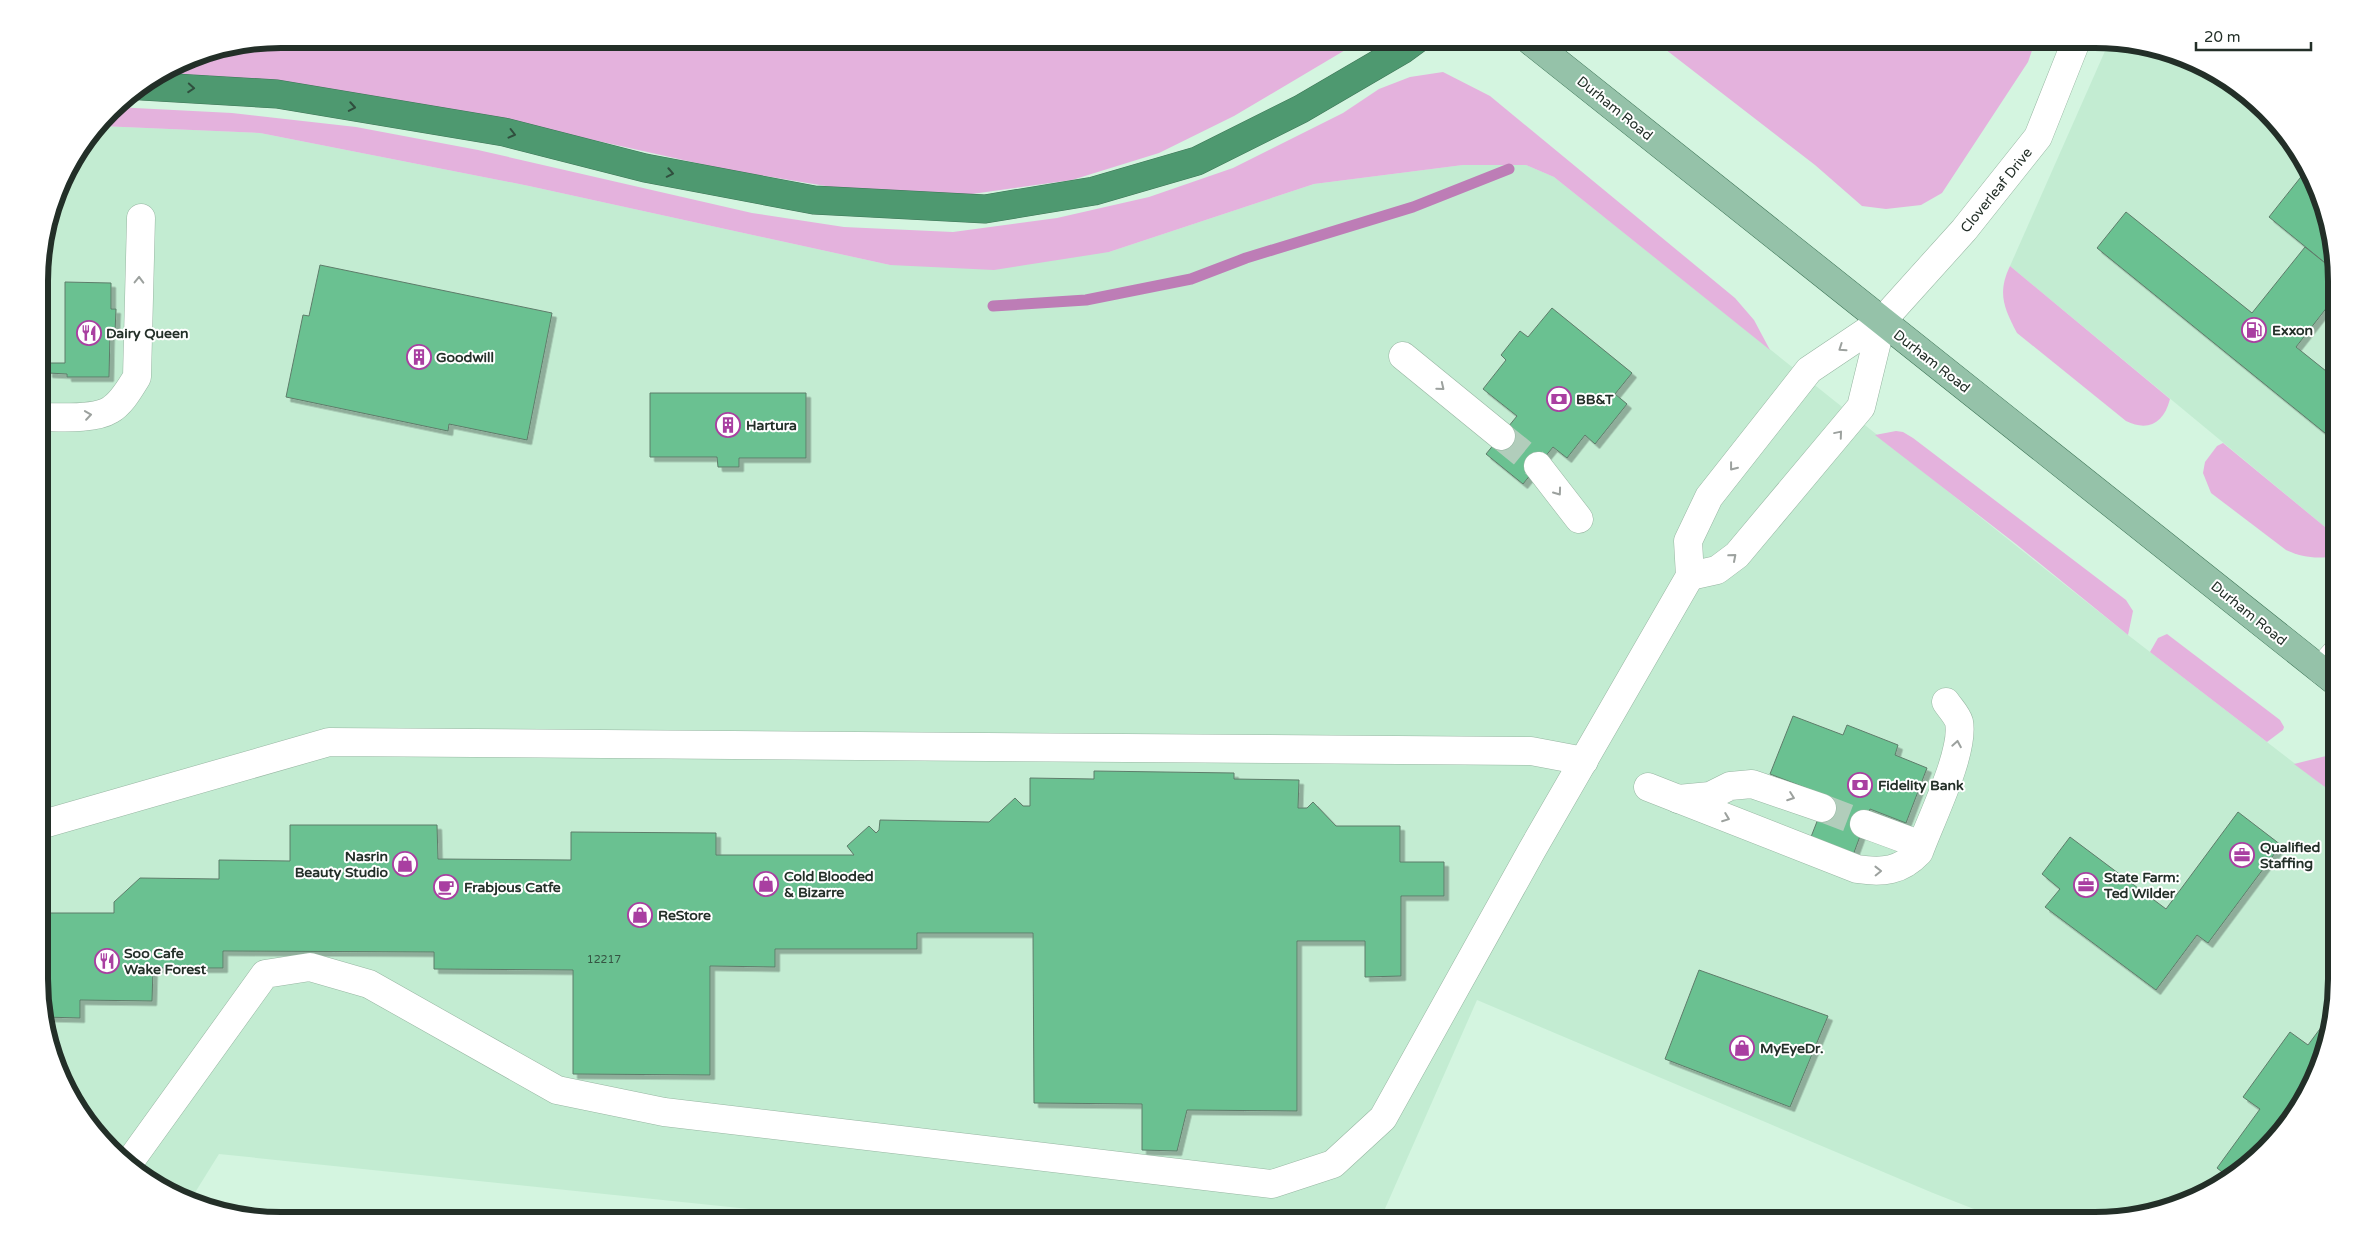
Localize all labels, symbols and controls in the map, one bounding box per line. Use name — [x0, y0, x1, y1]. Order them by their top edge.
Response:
scale bar — [2196, 20, 2311, 52]
text: 20 m — [2204, 28, 2241, 46]
street label: Durham Road — [1573, 73, 1656, 144]
one-way arrow — [187, 83, 195, 94]
one-way arrow — [348, 102, 356, 112]
one-way arrow — [508, 129, 516, 139]
street label: Cloverleaf Drive — [1957, 144, 2036, 236]
one-way arrow — [666, 167, 674, 177]
one-way arrow — [134, 276, 145, 284]
fuel station icon: Exxon — [2241, 317, 2267, 343]
restaurant icon: Dairy Queen — [76, 320, 102, 346]
place label: Exxon — [2272, 322, 2313, 339]
place label: Dairy Queen — [106, 325, 188, 342]
street label: Durham Road — [1890, 326, 1973, 397]
one-way arrow — [1838, 342, 1847, 351]
building icon: Goodwill — [406, 344, 432, 370]
place label: Goodwill — [436, 349, 494, 366]
one-way arrow — [1435, 382, 1444, 390]
bank icon: BB&T — [1546, 386, 1572, 412]
place label: BB&T — [1576, 391, 1614, 408]
one-way arrow — [84, 410, 93, 420]
building icon: Hartura — [715, 412, 741, 438]
place label: Hartura — [746, 417, 797, 434]
one-way arrow — [1833, 431, 1841, 440]
one-way arrow — [1730, 461, 1738, 470]
one-way arrow — [1553, 486, 1561, 495]
one-way arrow — [1728, 554, 1737, 563]
street label: Durham Road — [2207, 578, 2290, 649]
one-way arrow — [1952, 739, 1962, 748]
bank icon: Fidelity Bank — [1847, 772, 1873, 798]
place label: Fidelity Bank — [1878, 777, 1964, 794]
one-way arrow — [1786, 791, 1794, 801]
one-way arrow — [1721, 812, 1729, 822]
place label: Qualified Staffing — [2260, 839, 2320, 872]
office icon: Qualified Staffing — [2229, 842, 2255, 868]
place label: Nasrin Beauty Studio — [295, 848, 388, 881]
shop icon: Nasrin Beauty Studio — [392, 851, 418, 877]
one-way arrow — [1875, 866, 1883, 876]
place label: Cold Blooded & Bizarre — [784, 868, 874, 901]
place label: State Farm: Ted Wilder — [2103, 869, 2179, 902]
shop icon: Cold Blooded & Bizarre — [753, 871, 779, 897]
office icon: State Farm: Ted Wilder — [2073, 872, 2099, 898]
cafe icon: Frabjous Catfe — [433, 874, 459, 900]
place label: Frabjous Catfe — [464, 879, 561, 896]
shop icon: ReStore — [627, 902, 653, 928]
place label: ReStore — [658, 907, 711, 924]
place label: Soo Cafe Wake Forest — [124, 945, 207, 978]
restaurant icon: Soo Cafe Wake Forest — [94, 948, 120, 974]
house number: 12217 — [587, 953, 621, 966]
shop icon: MyEyeDr. — [1729, 1035, 1755, 1061]
place label: MyEyeDr. — [1760, 1040, 1824, 1057]

